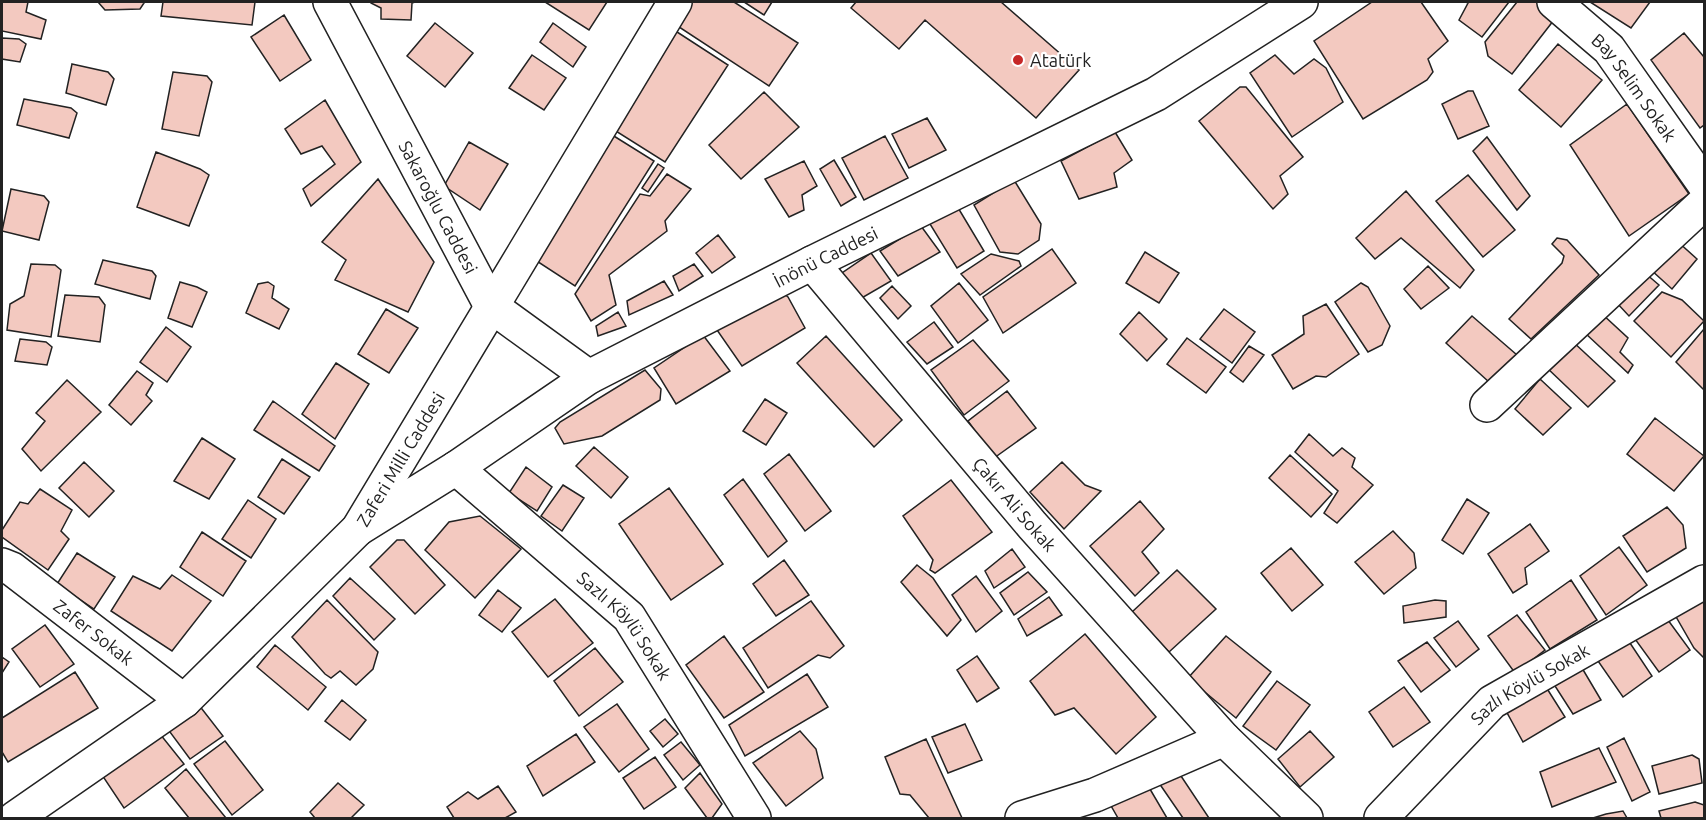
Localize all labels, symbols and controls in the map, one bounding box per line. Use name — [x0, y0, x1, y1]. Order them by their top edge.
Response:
street label: Bay Selim Sokak — [1588, 29, 1681, 145]
place label: Atatürk — [1030, 50, 1091, 70]
marker: Atatürk — [1011, 53, 1025, 67]
street label: Sakaroğlu Caddesi — [395, 137, 482, 277]
street label: İnönü Caddesi — [770, 222, 881, 291]
street label: Zaferi Milli Caddesi — [352, 388, 448, 530]
street label: Çakır Ali Sokak — [969, 453, 1060, 555]
street label: Sazlı Köylü Sokak — [573, 567, 676, 683]
street label: Zafer Sokak — [50, 595, 138, 669]
street label: Sazlı Köylü Sokak — [1466, 639, 1592, 728]

